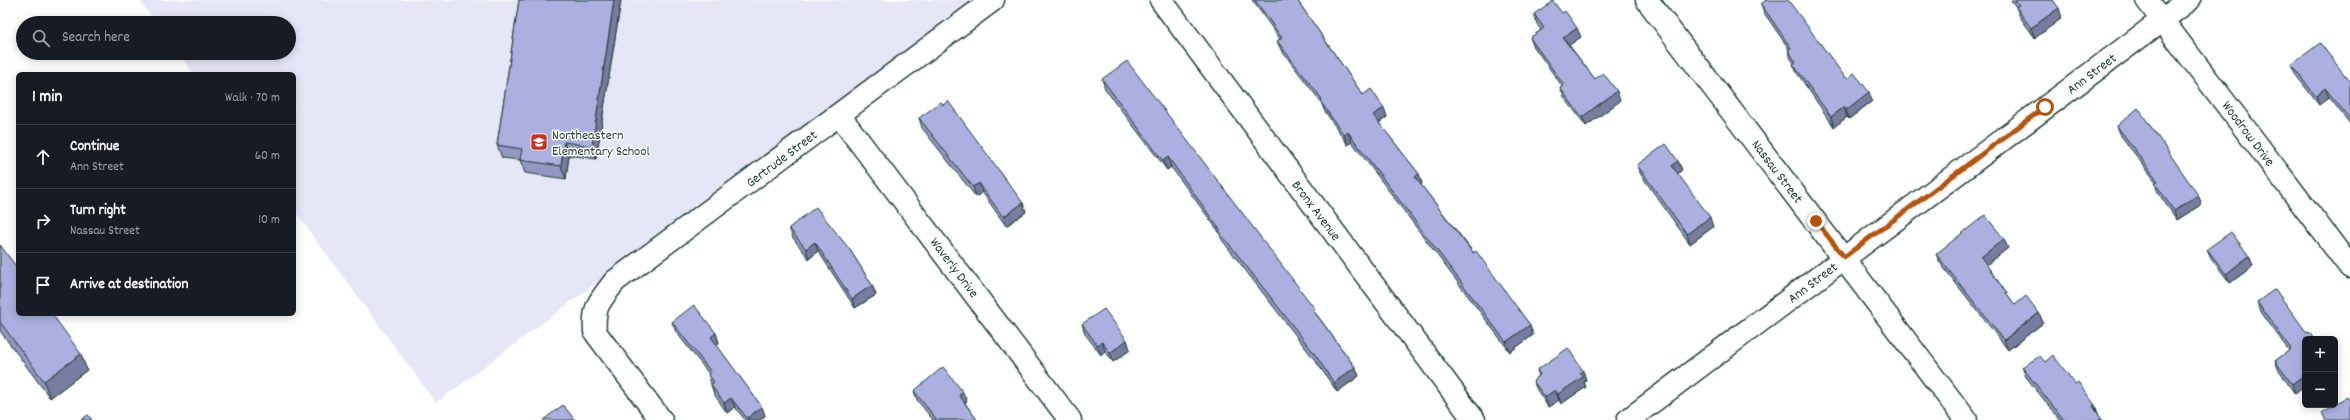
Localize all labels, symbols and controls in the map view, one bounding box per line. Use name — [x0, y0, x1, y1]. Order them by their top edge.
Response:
search box — [16, 16, 296, 60]
icon: search — [30, 27, 52, 49]
text: Search here — [62, 27, 130, 49]
street label: Ann Street — [2063, 49, 2121, 100]
text: 1 min — [32, 86, 62, 110]
text: Walk · 70 m — [225, 89, 280, 108]
street label: Woodrow Drive — [2216, 97, 2279, 171]
route start — [2036, 98, 2054, 116]
place label: Northeastern Elementary School — [552, 126, 651, 162]
street label: Gertrude Street — [742, 126, 822, 193]
school or university icon: Northeastern Elementary School — [529, 132, 549, 152]
text: Continue — [70, 136, 119, 158]
street label: Nassau Street — [1746, 136, 1807, 208]
icon: ahead — [32, 146, 54, 168]
text: 60 m — [255, 147, 280, 166]
text: Ann Street — [70, 158, 124, 177]
street label: Bronx Avenue — [1286, 177, 1345, 246]
text: Turn right — [70, 200, 126, 222]
icon: right — [32, 210, 54, 232]
text: 10 m — [258, 211, 280, 230]
route end — [1807, 212, 1825, 230]
text: Nassau Street — [70, 222, 140, 241]
street label: Waverly Drive — [924, 234, 983, 303]
street label: Ann Street — [1784, 258, 1842, 309]
icon: arrive — [32, 274, 54, 296]
text: Arrive at destination — [70, 274, 188, 296]
map controls — [2302, 336, 2338, 408]
button: + — [2302, 336, 2338, 372]
button: − — [2302, 372, 2338, 408]

